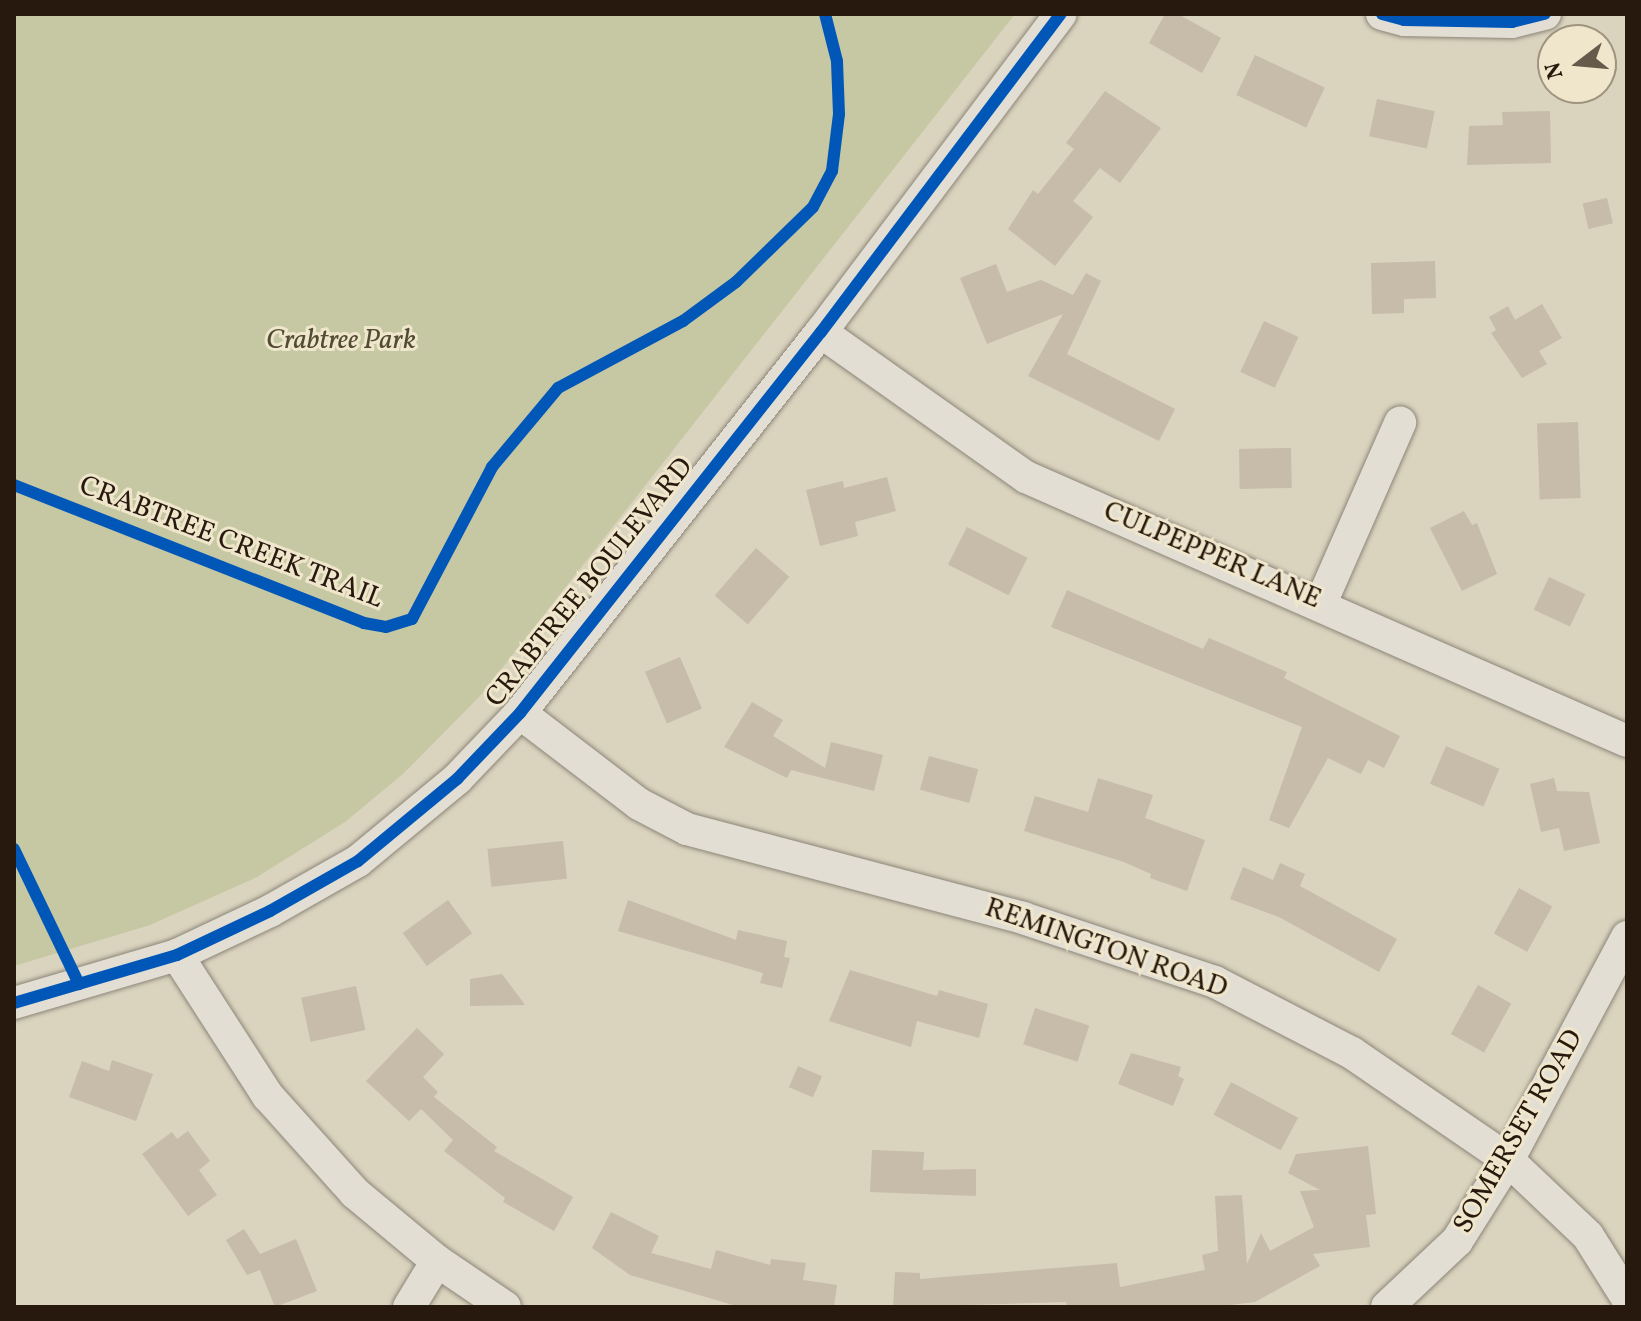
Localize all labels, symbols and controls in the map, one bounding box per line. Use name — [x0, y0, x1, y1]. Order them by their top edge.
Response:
north arrow — [1537, 24, 1617, 104]
text: N — [1538, 58, 1572, 82]
park label: Crabtree Park — [266, 324, 416, 358]
street label: CRABTREE BOULEVARD — [479, 451, 701, 715]
street label: CRABTREE CREEK TRAIL — [74, 469, 388, 617]
street label: CULPEPPER LANE — [1098, 495, 1326, 617]
street label: REMINGTON ROAD — [980, 892, 1232, 1006]
street label: SOMERSET ROAD — [1447, 1024, 1591, 1240]

